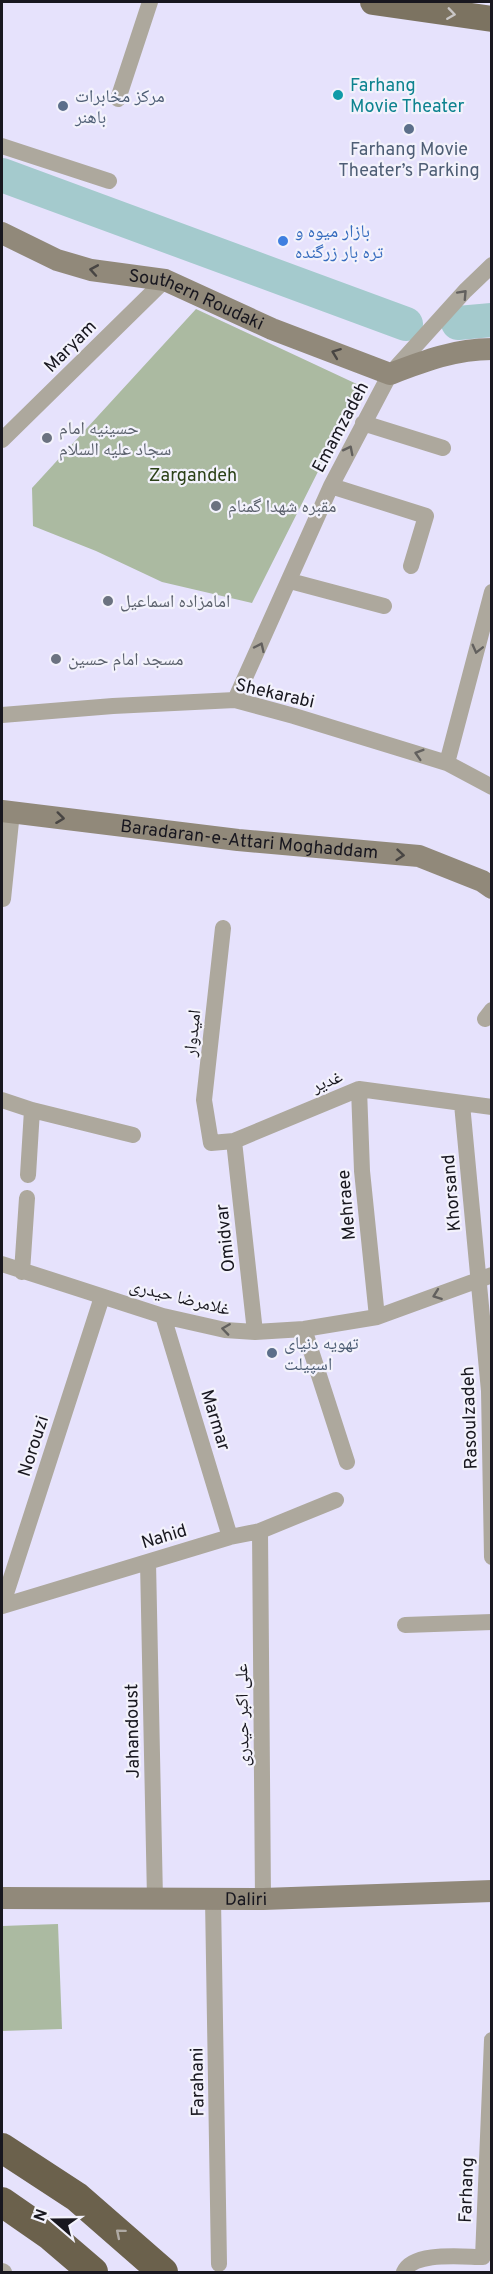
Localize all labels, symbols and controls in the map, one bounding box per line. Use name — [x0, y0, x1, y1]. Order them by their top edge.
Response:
one-way arrow — [447, 7, 456, 20]
place label: Farhang Movie Theater — [350, 75, 465, 119]
place label: مرکز مخابرات باهنر — [74, 86, 165, 130]
marker: Farhang Movie Theater — [331, 88, 345, 102]
marker: مرکز مخابرات باهنر — [56, 99, 70, 113]
marker: Farhang Movie Theater’s Parking — [402, 122, 416, 136]
place label: Farhang Movie Theater’s Parking — [338, 139, 480, 183]
place label: بازار میوه و تره بار زرگنده — [295, 221, 383, 265]
marker: بازار میوه و تره بار زرگنده — [276, 234, 290, 248]
one-way arrow — [89, 264, 98, 276]
street label: Southern Roudaki — [127, 265, 267, 337]
one-way arrow — [455, 290, 466, 301]
street label: Maryam — [40, 316, 102, 378]
one-way arrow — [331, 348, 342, 360]
street label: Emamzadeh — [308, 378, 375, 477]
place label: حسینیه امام سجاد علیه السلام — [59, 418, 171, 462]
marker: حسینیه امام سجاد علیه السلام — [40, 431, 54, 445]
one-way arrow — [341, 446, 353, 457]
park label: Zargandeh — [149, 465, 237, 488]
place label: مقبره شهدا گمنام — [228, 496, 337, 519]
marker: مقبره شهدا گمنام — [209, 499, 223, 513]
place label: امامزاده اسماعیل — [120, 591, 230, 614]
marker: امامزاده اسماعیل — [101, 594, 115, 608]
one-way arrow — [252, 643, 264, 654]
one-way arrow — [471, 644, 484, 654]
place label: مسجد امام حسین — [68, 649, 183, 672]
marker: مسجد امام حسین — [49, 652, 63, 666]
street label: Shekarabi — [233, 674, 316, 715]
one-way arrow — [414, 749, 425, 761]
one-way arrow — [55, 811, 64, 824]
street label: Baradaran-e-Attari Moghaddam — [119, 816, 379, 865]
one-way arrow — [395, 848, 404, 861]
street label: امیدوار — [179, 1008, 207, 1059]
street label: غدیر — [308, 1066, 346, 1099]
street label: Khorsand — [438, 1153, 467, 1232]
street label: Mehraee — [333, 1169, 362, 1241]
street label: Omidvar — [211, 1202, 242, 1273]
street label: غلامرضا حیدری — [127, 1275, 232, 1322]
one-way arrow — [432, 1287, 442, 1300]
one-way arrow — [221, 1324, 230, 1336]
place label: تهویه دنیای اسپیلت — [284, 1333, 359, 1377]
marker: تهویه دنیای اسپیلت — [265, 1346, 279, 1360]
street label: Rasoulzadeh — [457, 1366, 484, 1470]
street label: Marmar — [194, 1387, 235, 1454]
street label: Norouzi — [14, 1413, 55, 1480]
street label: Nahid — [139, 1520, 190, 1555]
street label: علی اکبر حیدری — [231, 1663, 256, 1767]
street label: Jahandoust — [121, 1683, 146, 1779]
street label: Daliri — [225, 1889, 268, 1912]
street label: Farahani — [186, 2047, 211, 2117]
street label: Farhang — [455, 2157, 480, 2223]
north arrow — [24, 2190, 84, 2250]
text: N — [30, 2207, 53, 2224]
one-way arrow — [116, 2229, 127, 2240]

